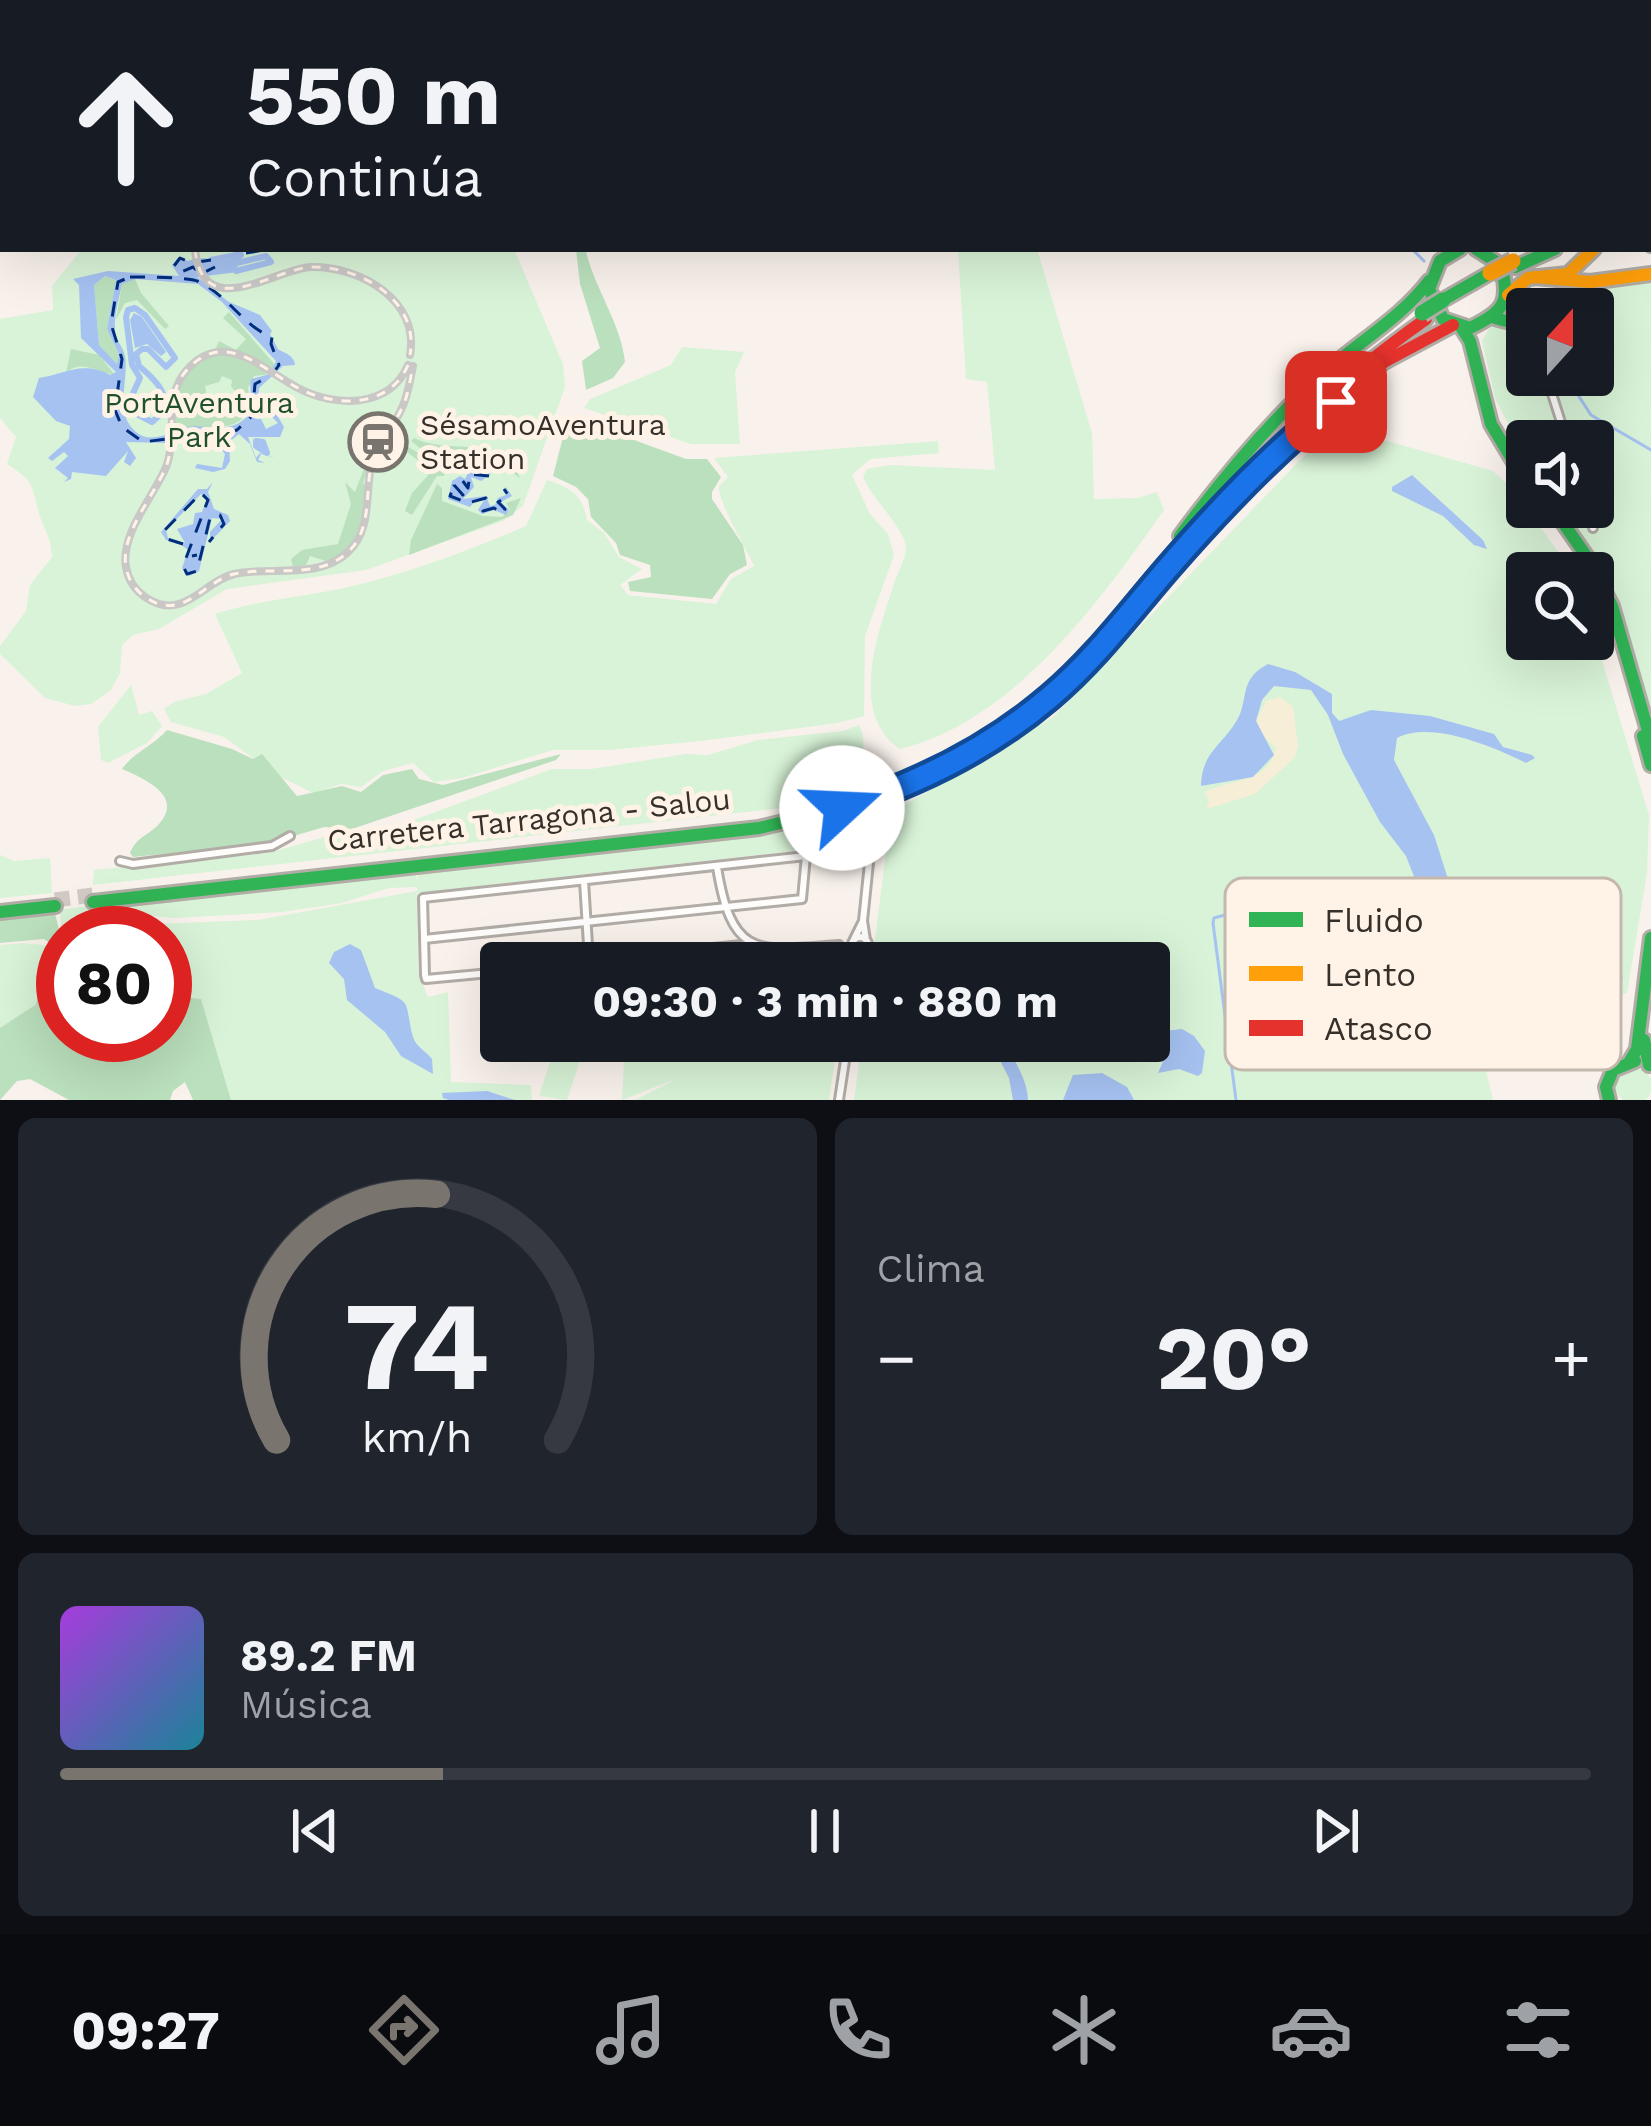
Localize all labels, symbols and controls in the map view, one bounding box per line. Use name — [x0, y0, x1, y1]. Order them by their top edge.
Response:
text: 550 m — [246, 46, 501, 144]
icon: ahead — [48, 48, 204, 204]
text: Continúa — [246, 146, 483, 209]
north arrow — [1506, 288, 1614, 396]
map controls — [1506, 288, 1614, 660]
pin — [1285, 351, 1387, 453]
icon: arrive — [1303, 369, 1369, 435]
park label: PortAventura Park — [104, 385, 294, 454]
place label: SésamoAventura Station — [420, 407, 666, 476]
station icon: SésamoAventura Station — [347, 411, 409, 473]
button: sound — [1506, 420, 1614, 528]
button: search — [1506, 552, 1614, 660]
position arrow — [779, 745, 905, 871]
street label: Carretera Tarragona - Salou — [326, 781, 732, 858]
legend — [1225, 878, 1621, 1070]
text: Fluido — [1324, 901, 1424, 940]
speed limit sign: 80 — [36, 906, 192, 1062]
text: Lento — [1324, 955, 1416, 994]
text: 09:30 · 3 min · 880 m — [592, 975, 1058, 1028]
text: Atasco — [1324, 1009, 1433, 1048]
text: Clima — [877, 1246, 985, 1291]
text: 74 — [344, 1273, 490, 1419]
text: 20° — [1156, 1305, 1312, 1411]
text: − — [877, 1320, 916, 1397]
text: + — [1551, 1320, 1591, 1397]
text: km/h — [362, 1411, 472, 1461]
text: 89.2 FM — [240, 1629, 417, 1682]
text: Música — [240, 1682, 372, 1727]
icon: previous — [282, 1798, 348, 1864]
icon: pause — [792, 1798, 858, 1864]
icon: next — [1303, 1798, 1369, 1864]
icon: directions — [362, 1988, 446, 2072]
icon: music — [589, 1988, 673, 2072]
icon: phone — [816, 1988, 900, 2072]
icon: climate — [1042, 1988, 1126, 2072]
icon: car — [1269, 1988, 1353, 2072]
icon: filters — [1496, 1988, 1580, 2072]
text: 09:27 — [71, 1999, 220, 2062]

